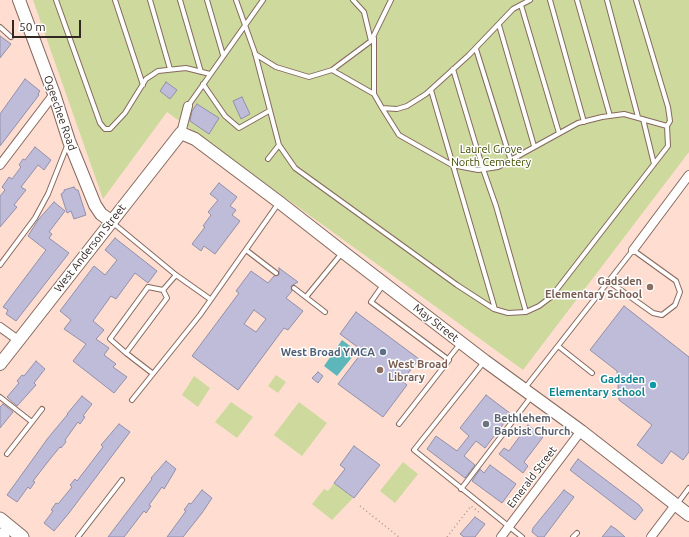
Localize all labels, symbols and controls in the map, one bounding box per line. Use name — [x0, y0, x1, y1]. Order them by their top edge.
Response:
scale bar — [14, 12, 83, 38]
text: 50 m — [19, 20, 46, 33]
street label: Ogeechee Road — [41, 74, 79, 152]
park label: Laurel Grove North Cemetery — [451, 142, 531, 168]
street label: West Anderson Street — [51, 201, 129, 295]
place label: Gadsden Elementary School — [545, 274, 642, 300]
marker: Gadsden Elementary School — [645, 282, 655, 292]
street label: May Street — [411, 301, 461, 345]
place label: West Broad YMCA — [281, 345, 375, 359]
marker: West Broad YMCA — [378, 347, 388, 357]
place label: West Broad Library — [388, 357, 448, 383]
marker: West Broad Library — [375, 365, 385, 375]
place label: Gadsden Elementary school — [549, 372, 645, 398]
marker: Gadsden Elementary school — [648, 380, 658, 390]
place label: Bethlehem Baptist Church — [494, 411, 570, 437]
marker: Bethlehem Baptist Church — [481, 419, 491, 429]
street label: Emerald Street — [504, 443, 560, 511]

